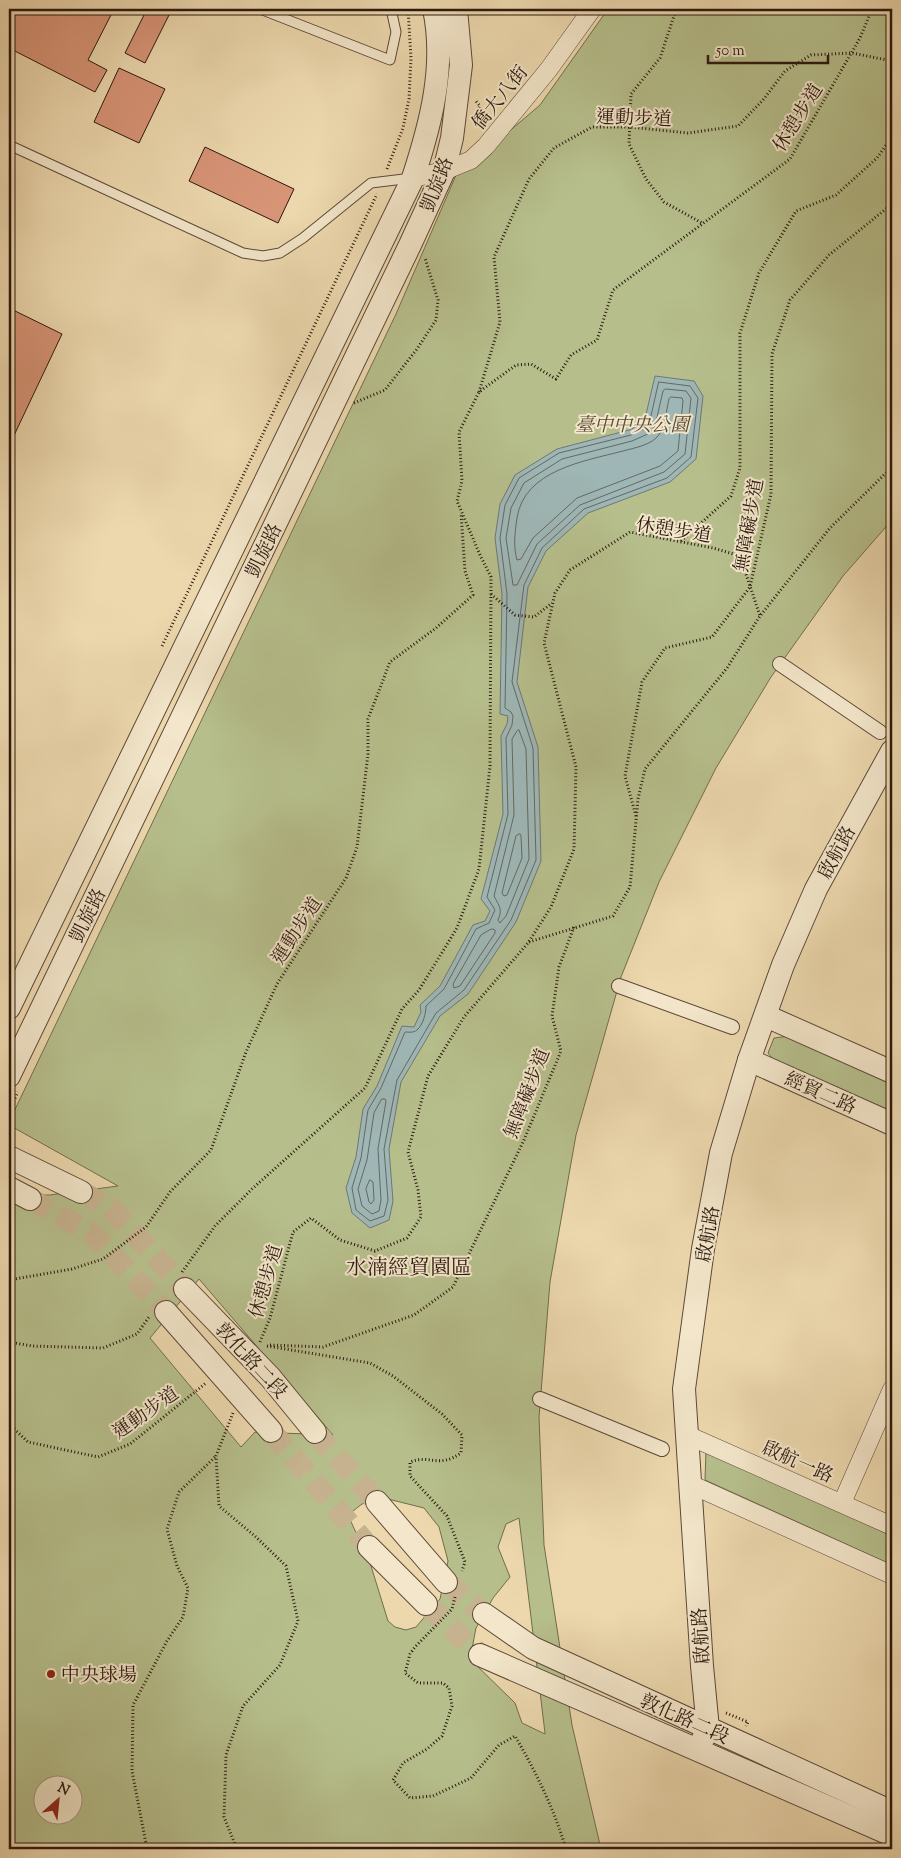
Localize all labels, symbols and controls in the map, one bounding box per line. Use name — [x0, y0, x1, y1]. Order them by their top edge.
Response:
scale bar — [708, 32, 828, 64]
text: 50 m — [715, 41, 745, 62]
street label: 僑大八街 — [467, 61, 535, 137]
street label: 休憩步道 — [768, 79, 831, 158]
street label: 運動步道 — [595, 105, 672, 134]
street label: 凱旋路 — [416, 153, 461, 216]
park label: 臺中中央公園 — [575, 413, 692, 440]
street label: 無障礙步道 — [729, 476, 772, 575]
street label: 休憩步道 — [634, 512, 713, 551]
street label: 凱旋路 — [241, 520, 290, 583]
street label: 啟航路 — [813, 822, 864, 885]
street label: 凱旋路 — [65, 885, 114, 948]
street label: 運動步道 — [266, 892, 330, 971]
street label: 無障礙步道 — [499, 1045, 558, 1143]
street label: 經貿二路 — [780, 1066, 860, 1122]
street label: 啟航路 — [691, 1204, 728, 1265]
street label: 休憩步道 — [244, 1241, 291, 1322]
district label: 水湳經貿園區 — [346, 1254, 472, 1284]
street label: 敦化路二段 — [208, 1318, 292, 1406]
street label: 運動步道 — [108, 1381, 185, 1447]
street label: 啟航一路 — [757, 1435, 837, 1491]
street label: 啟航路 — [687, 1606, 718, 1665]
place label: 中央球場 — [61, 1663, 137, 1690]
marker: 中央球場 — [45, 1668, 57, 1680]
street label: 敦化路二段 — [635, 1689, 733, 1752]
north arrow — [32, 1776, 82, 1826]
text: N — [53, 1779, 73, 1802]

